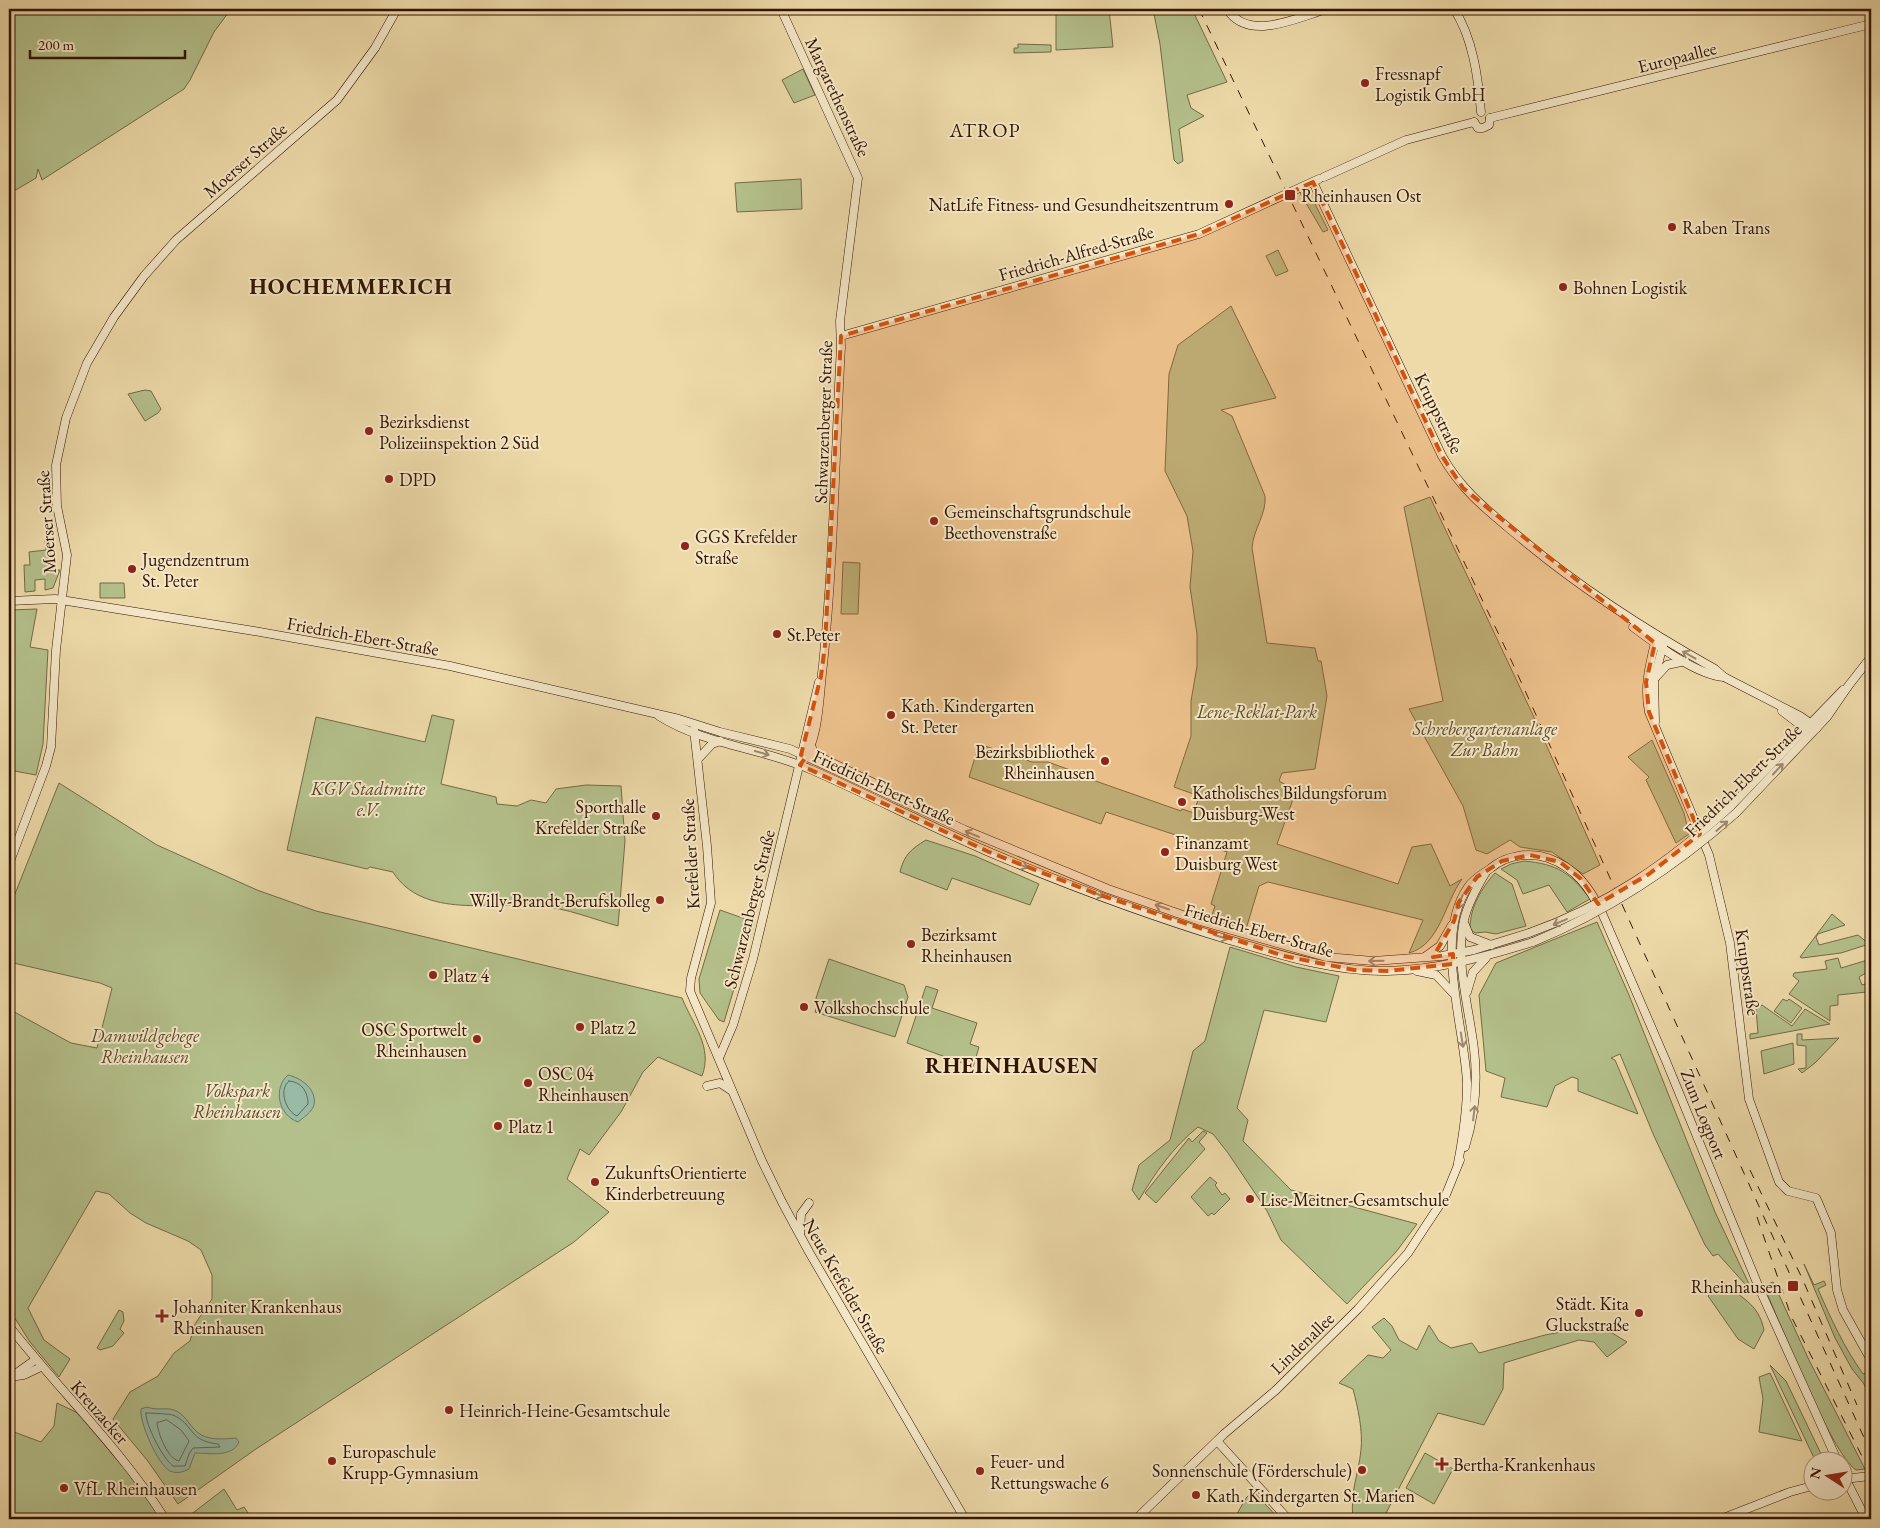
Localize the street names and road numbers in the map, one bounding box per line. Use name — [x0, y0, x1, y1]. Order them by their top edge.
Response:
street label: Margarethenstraße — [800, 34, 876, 160]
street label: Europaallee — [1635, 36, 1719, 78]
street label: Moerser Straße — [198, 117, 292, 203]
street label: Friedrich-Alfred-Straße — [996, 220, 1156, 286]
street label: Schwarzenberger Straße — [809, 340, 837, 504]
street label: Kruppstraße — [1410, 369, 1468, 457]
street label: Moerser Straße — [31, 470, 61, 574]
street label: Friedrich-Ebert-Straße — [285, 611, 441, 661]
street label: Friedrich-Ebert-Straße — [1680, 718, 1806, 842]
street label: Friedrich-Ebert-Straße — [809, 744, 959, 830]
street label: Krefelder Straße — [676, 798, 704, 910]
street label: Schwarzenberger Straße — [718, 827, 780, 991]
street label: Friedrich-Ebert-Straße — [1182, 898, 1336, 962]
street label: Kruppstraße — [1731, 927, 1765, 1017]
street label: Zum Logport — [1676, 1066, 1733, 1163]
street label: Neue Krefelder Straße — [798, 1214, 894, 1358]
street label: Lindenallee — [1265, 1307, 1339, 1379]
street label: Kreuzacker — [66, 1375, 134, 1449]

